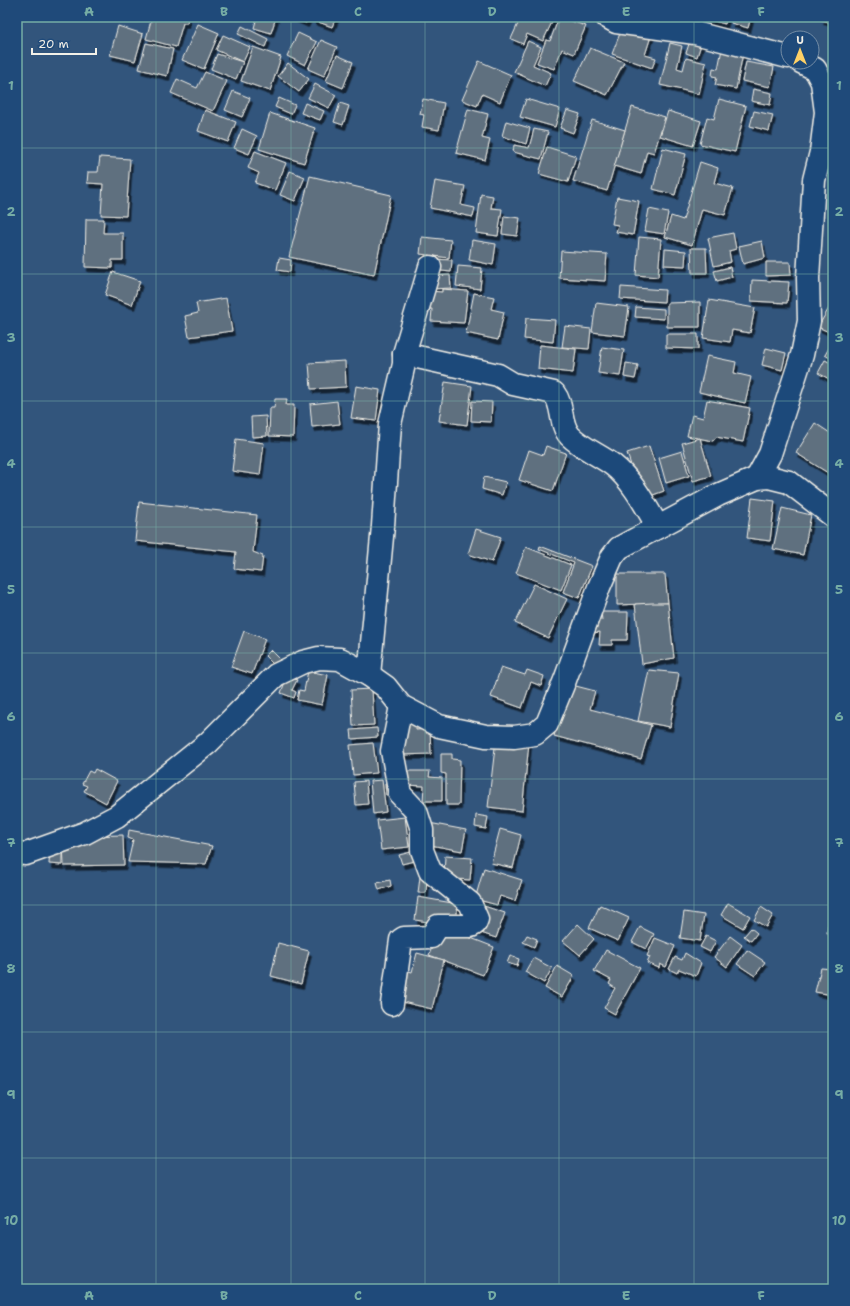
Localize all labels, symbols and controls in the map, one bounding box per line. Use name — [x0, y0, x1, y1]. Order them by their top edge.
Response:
text: A — [84, 3, 94, 20]
text: B — [220, 3, 228, 20]
text: C — [354, 3, 362, 20]
text: D — [487, 3, 497, 20]
text: E — [622, 3, 631, 20]
text: F — [757, 3, 765, 20]
scale bar — [32, 30, 96, 56]
north arrow — [780, 30, 820, 70]
text: U — [796, 33, 804, 48]
text: 20 m — [38, 36, 69, 52]
text: 1 — [8, 77, 14, 94]
text: 1 — [836, 77, 842, 94]
text: 2 — [6, 203, 16, 220]
text: 2 — [834, 203, 844, 220]
text: 3 — [6, 329, 16, 346]
text: 3 — [834, 329, 844, 346]
text: 4 — [6, 455, 16, 472]
text: 4 — [834, 455, 844, 472]
text: 5 — [7, 581, 15, 598]
text: 5 — [835, 581, 843, 598]
text: 6 — [6, 708, 16, 725]
text: 6 — [834, 708, 844, 725]
text: 7 — [6, 834, 16, 851]
text: 7 — [834, 834, 844, 851]
text: 8 — [6, 960, 16, 977]
text: 8 — [834, 960, 844, 977]
text: 9 — [6, 1086, 16, 1103]
text: 9 — [834, 1086, 844, 1103]
text: 10 — [4, 1212, 18, 1229]
text: 10 — [832, 1212, 846, 1229]
text: A — [84, 1287, 94, 1304]
text: B — [220, 1287, 228, 1304]
text: C — [354, 1287, 362, 1304]
text: D — [487, 1287, 497, 1304]
text: E — [622, 1287, 631, 1304]
text: F — [757, 1287, 765, 1304]

